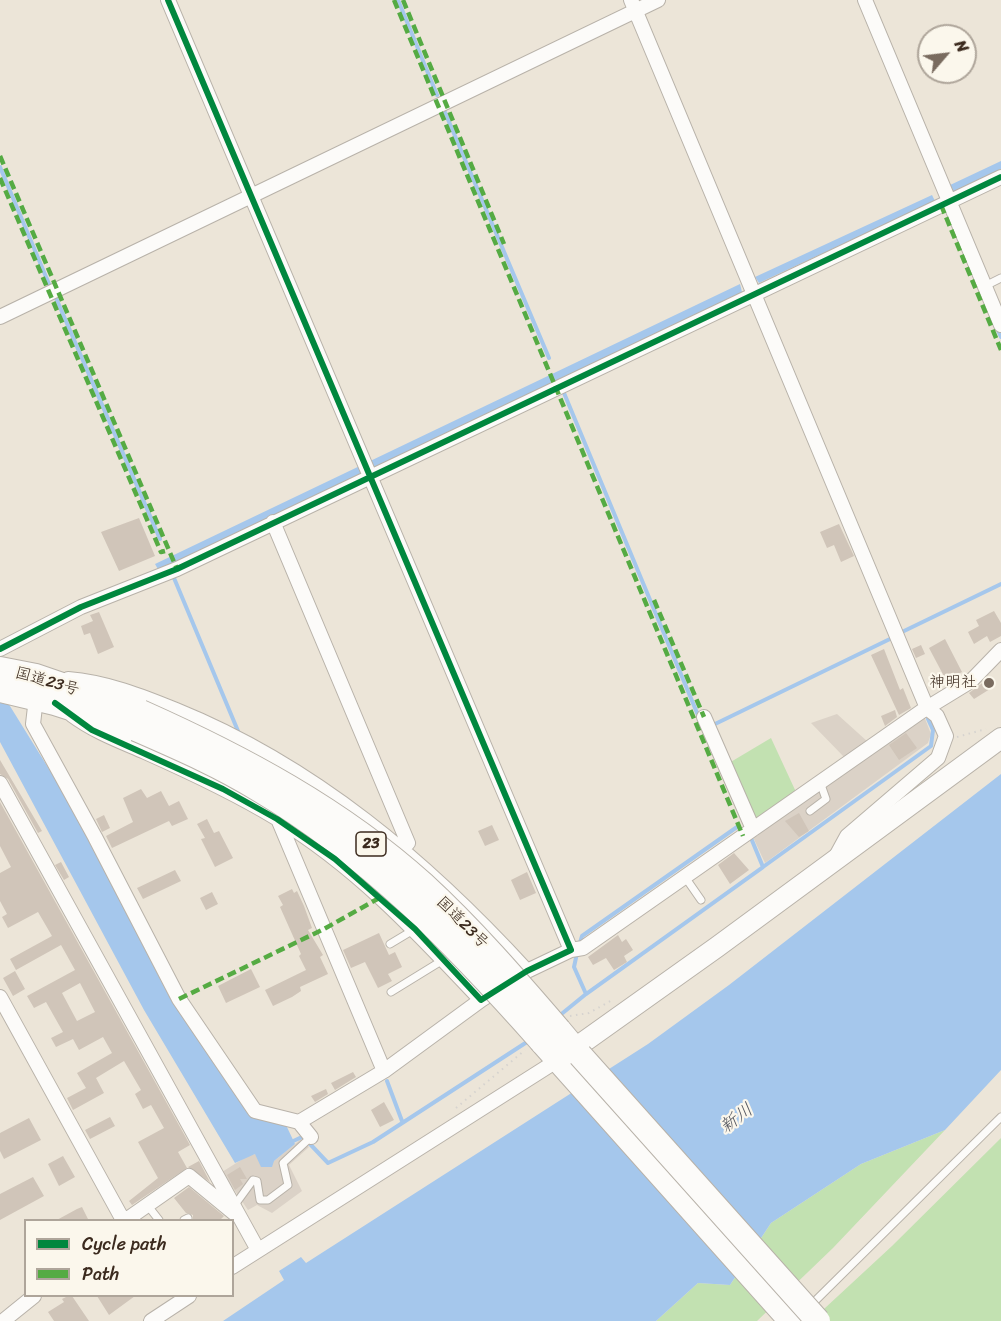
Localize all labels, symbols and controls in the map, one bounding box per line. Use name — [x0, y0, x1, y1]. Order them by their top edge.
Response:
north arrow — [917, 24, 977, 84]
text: N — [946, 35, 977, 58]
street label: 国道23号 — [13, 664, 81, 700]
place label: 神明社 — [929, 673, 977, 693]
marker: 神明社 — [982, 676, 996, 690]
road number: 23 — [356, 832, 386, 856]
street label: 国道23号 — [432, 893, 492, 953]
water label: 新川 — [716, 1100, 758, 1138]
legend — [24, 1219, 234, 1297]
text: Cycle path — [82, 1228, 166, 1260]
text: Path — [82, 1258, 119, 1290]

